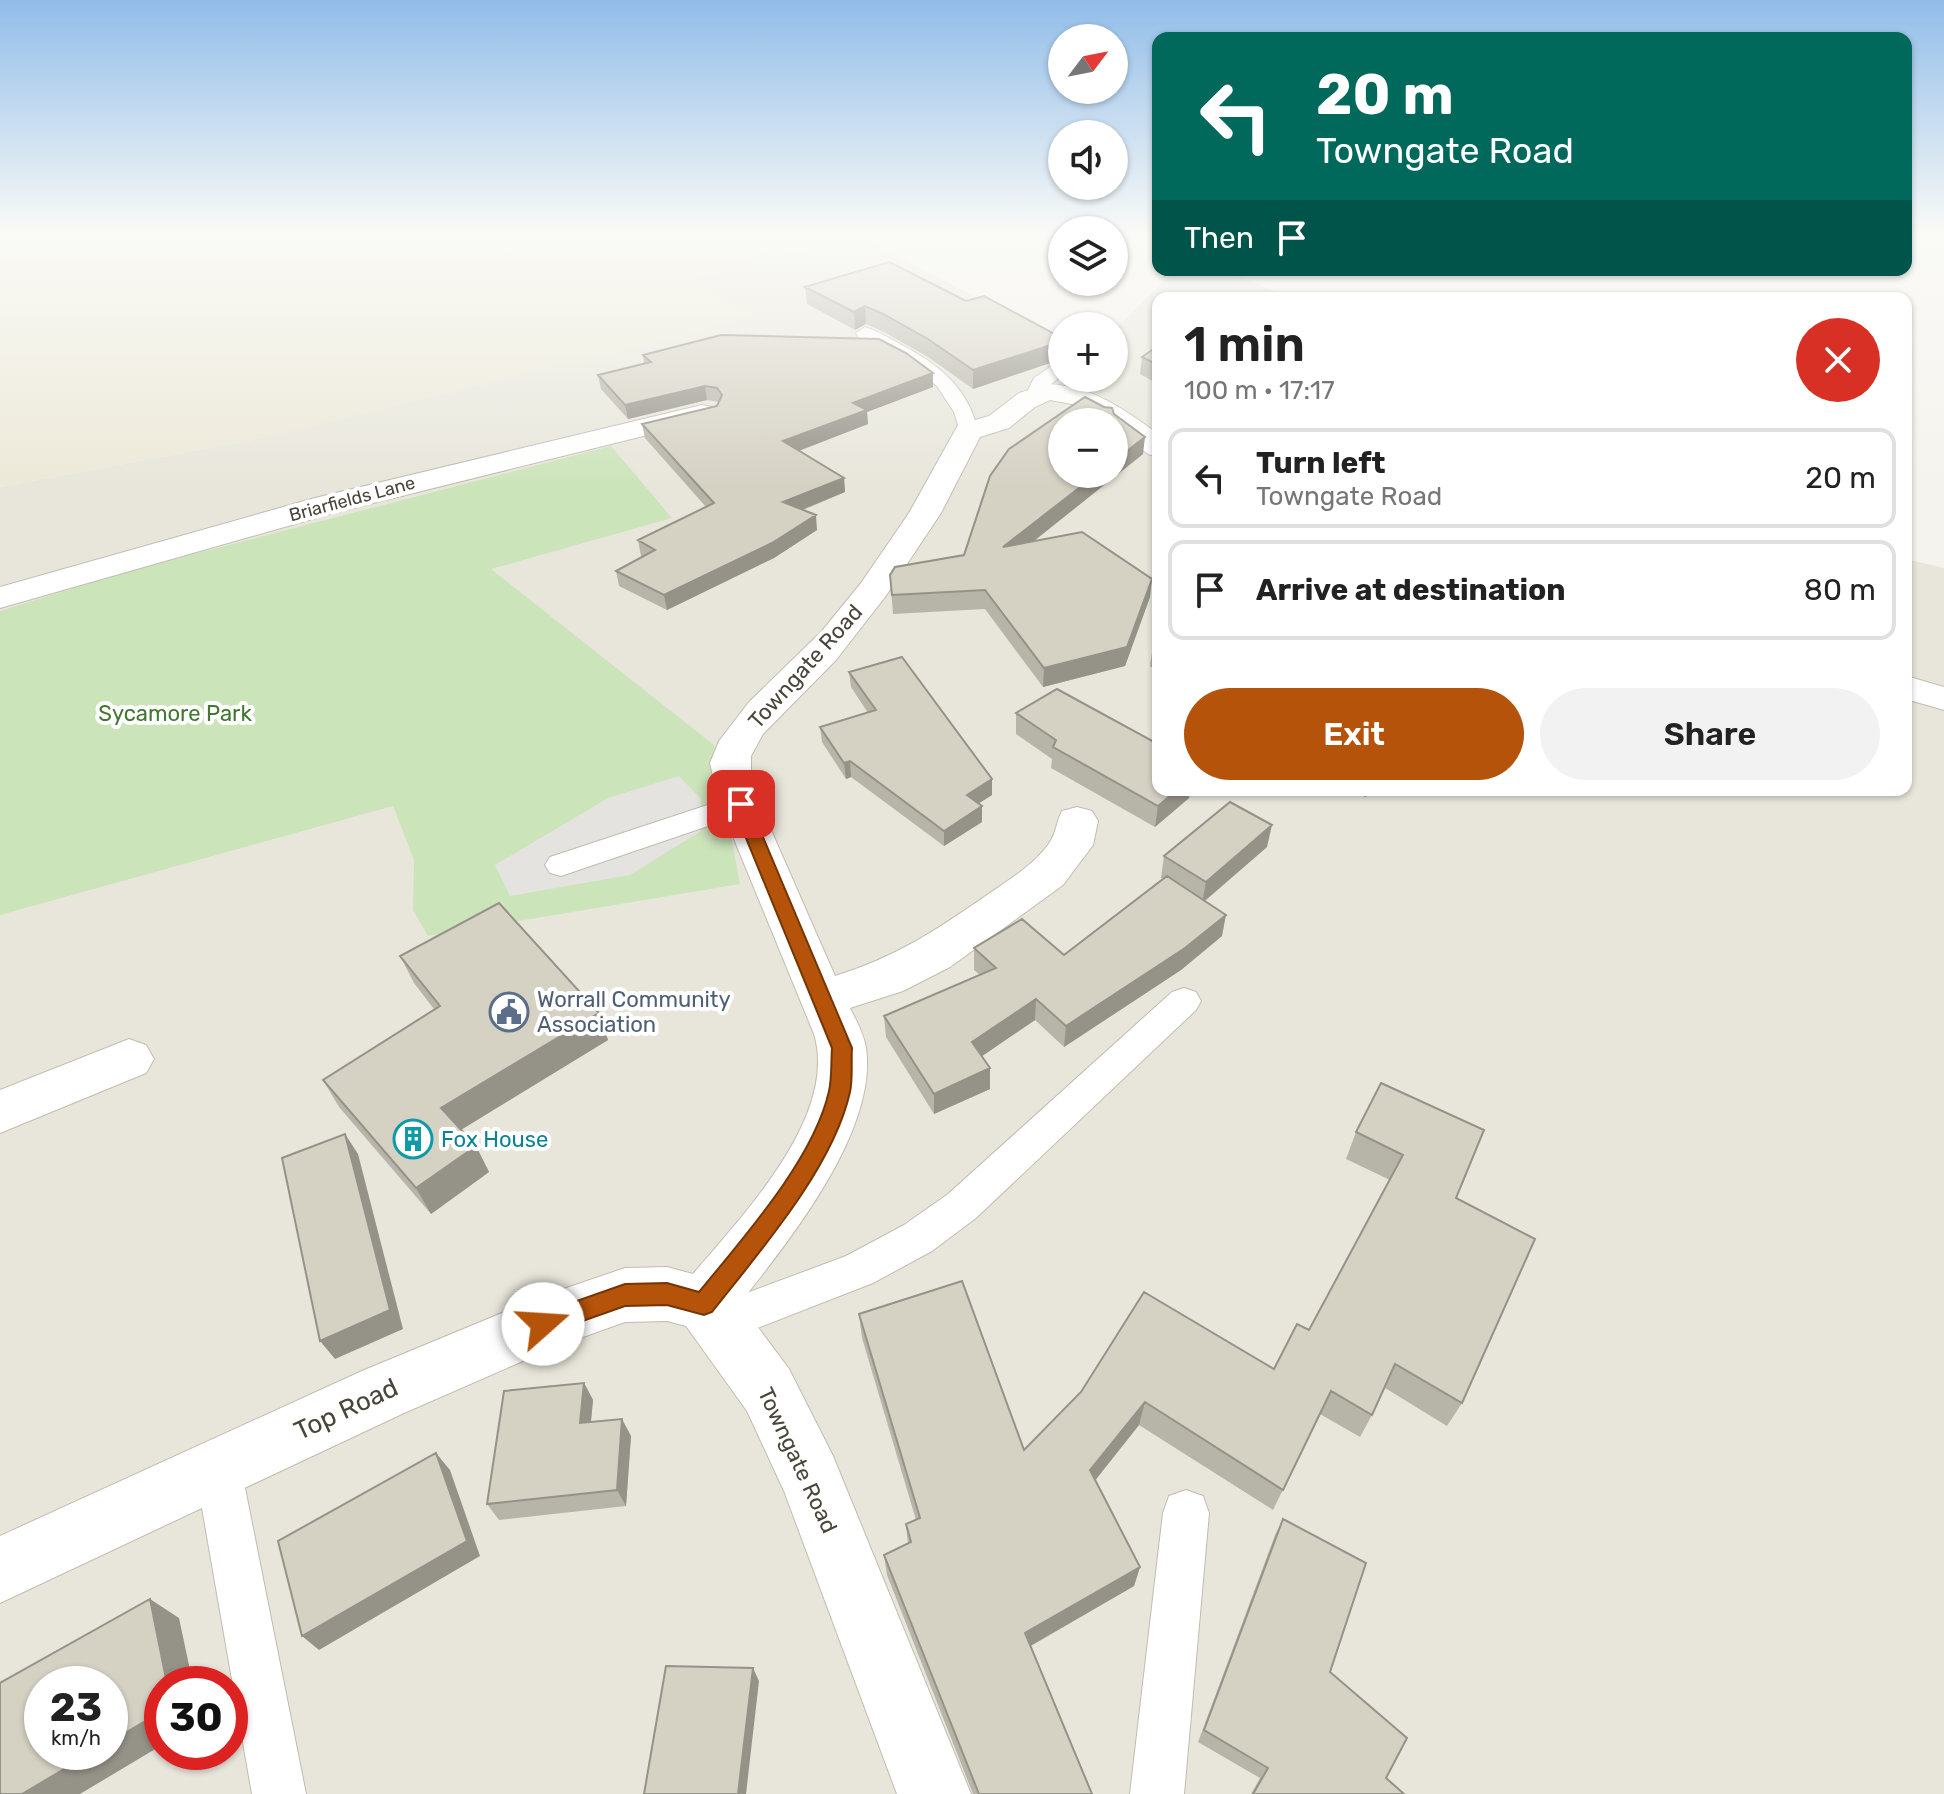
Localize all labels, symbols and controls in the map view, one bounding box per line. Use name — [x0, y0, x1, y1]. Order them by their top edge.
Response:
north arrow — [1048, 24, 1128, 104]
map controls — [1048, 24, 1128, 488]
text: 20 m — [1316, 62, 1454, 128]
icon: left — [1184, 64, 1288, 168]
button: sound — [1048, 120, 1128, 200]
text: Towngate Road — [1316, 129, 1574, 172]
button: layers — [1048, 216, 1128, 296]
icon: arrive — [1270, 216, 1314, 260]
text: Then — [1184, 220, 1254, 256]
button: + — [1048, 312, 1128, 392]
text: 1 min — [1184, 316, 1305, 373]
button: close — [1796, 318, 1880, 402]
text: 100 m · 17:17 — [1184, 375, 1335, 406]
button: − — [1048, 408, 1128, 488]
text: Turn left — [1256, 445, 1386, 481]
icon: left — [1188, 456, 1232, 500]
text: 20 m — [1805, 460, 1876, 496]
street label: Briarfields Lane — [287, 472, 417, 526]
text: Towngate Road — [1256, 481, 1442, 512]
icon: arrive — [1188, 568, 1232, 612]
text: Arrive at destination — [1256, 572, 1566, 608]
text: 80 m — [1804, 572, 1876, 608]
street label: Towngate Road — [743, 599, 868, 734]
button: Exit — [1184, 688, 1524, 780]
button: Share — [1540, 688, 1880, 780]
park label: Sycamore Park — [98, 700, 252, 727]
pin — [707, 770, 775, 838]
icon: arrive — [719, 782, 763, 826]
place label: Worrall Community Association — [537, 986, 731, 1038]
public building icon: Worrall Community Association — [488, 991, 530, 1033]
building icon: Fox House — [392, 1118, 434, 1160]
place label: Fox House — [441, 1126, 548, 1153]
position arrow — [501, 1282, 585, 1366]
street label: Top Road — [289, 1372, 403, 1447]
street label: Towngate Road — [752, 1383, 843, 1537]
speed limit sign: 30 — [144, 1666, 248, 1770]
text: 23 — [50, 1684, 102, 1731]
text: km/h — [51, 1726, 101, 1750]

